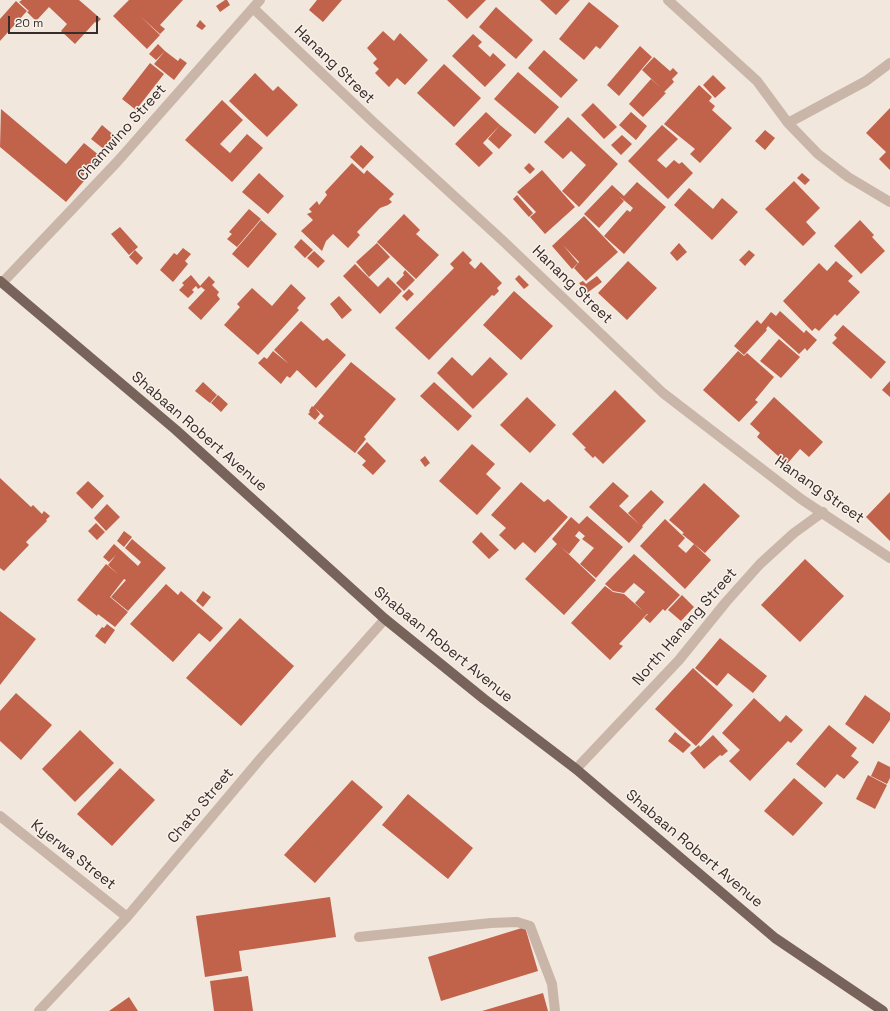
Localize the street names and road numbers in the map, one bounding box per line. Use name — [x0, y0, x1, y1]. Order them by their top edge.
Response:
street label: Hanang Street — [290, 22, 378, 108]
street label: Chamwino Street — [74, 81, 170, 185]
street label: Hanang Street — [528, 242, 616, 328]
street label: Shabaan Robert Avenue — [128, 368, 270, 496]
street label: Hanang Street — [771, 453, 867, 527]
street label: North Hanang Street — [629, 565, 741, 689]
street label: Shabaan Robert Avenue — [370, 583, 516, 707]
street label: Chato Street — [164, 765, 238, 847]
street label: Shabaan Robert Avenue — [622, 786, 766, 912]
street label: Kyerwa Street — [27, 816, 119, 894]

